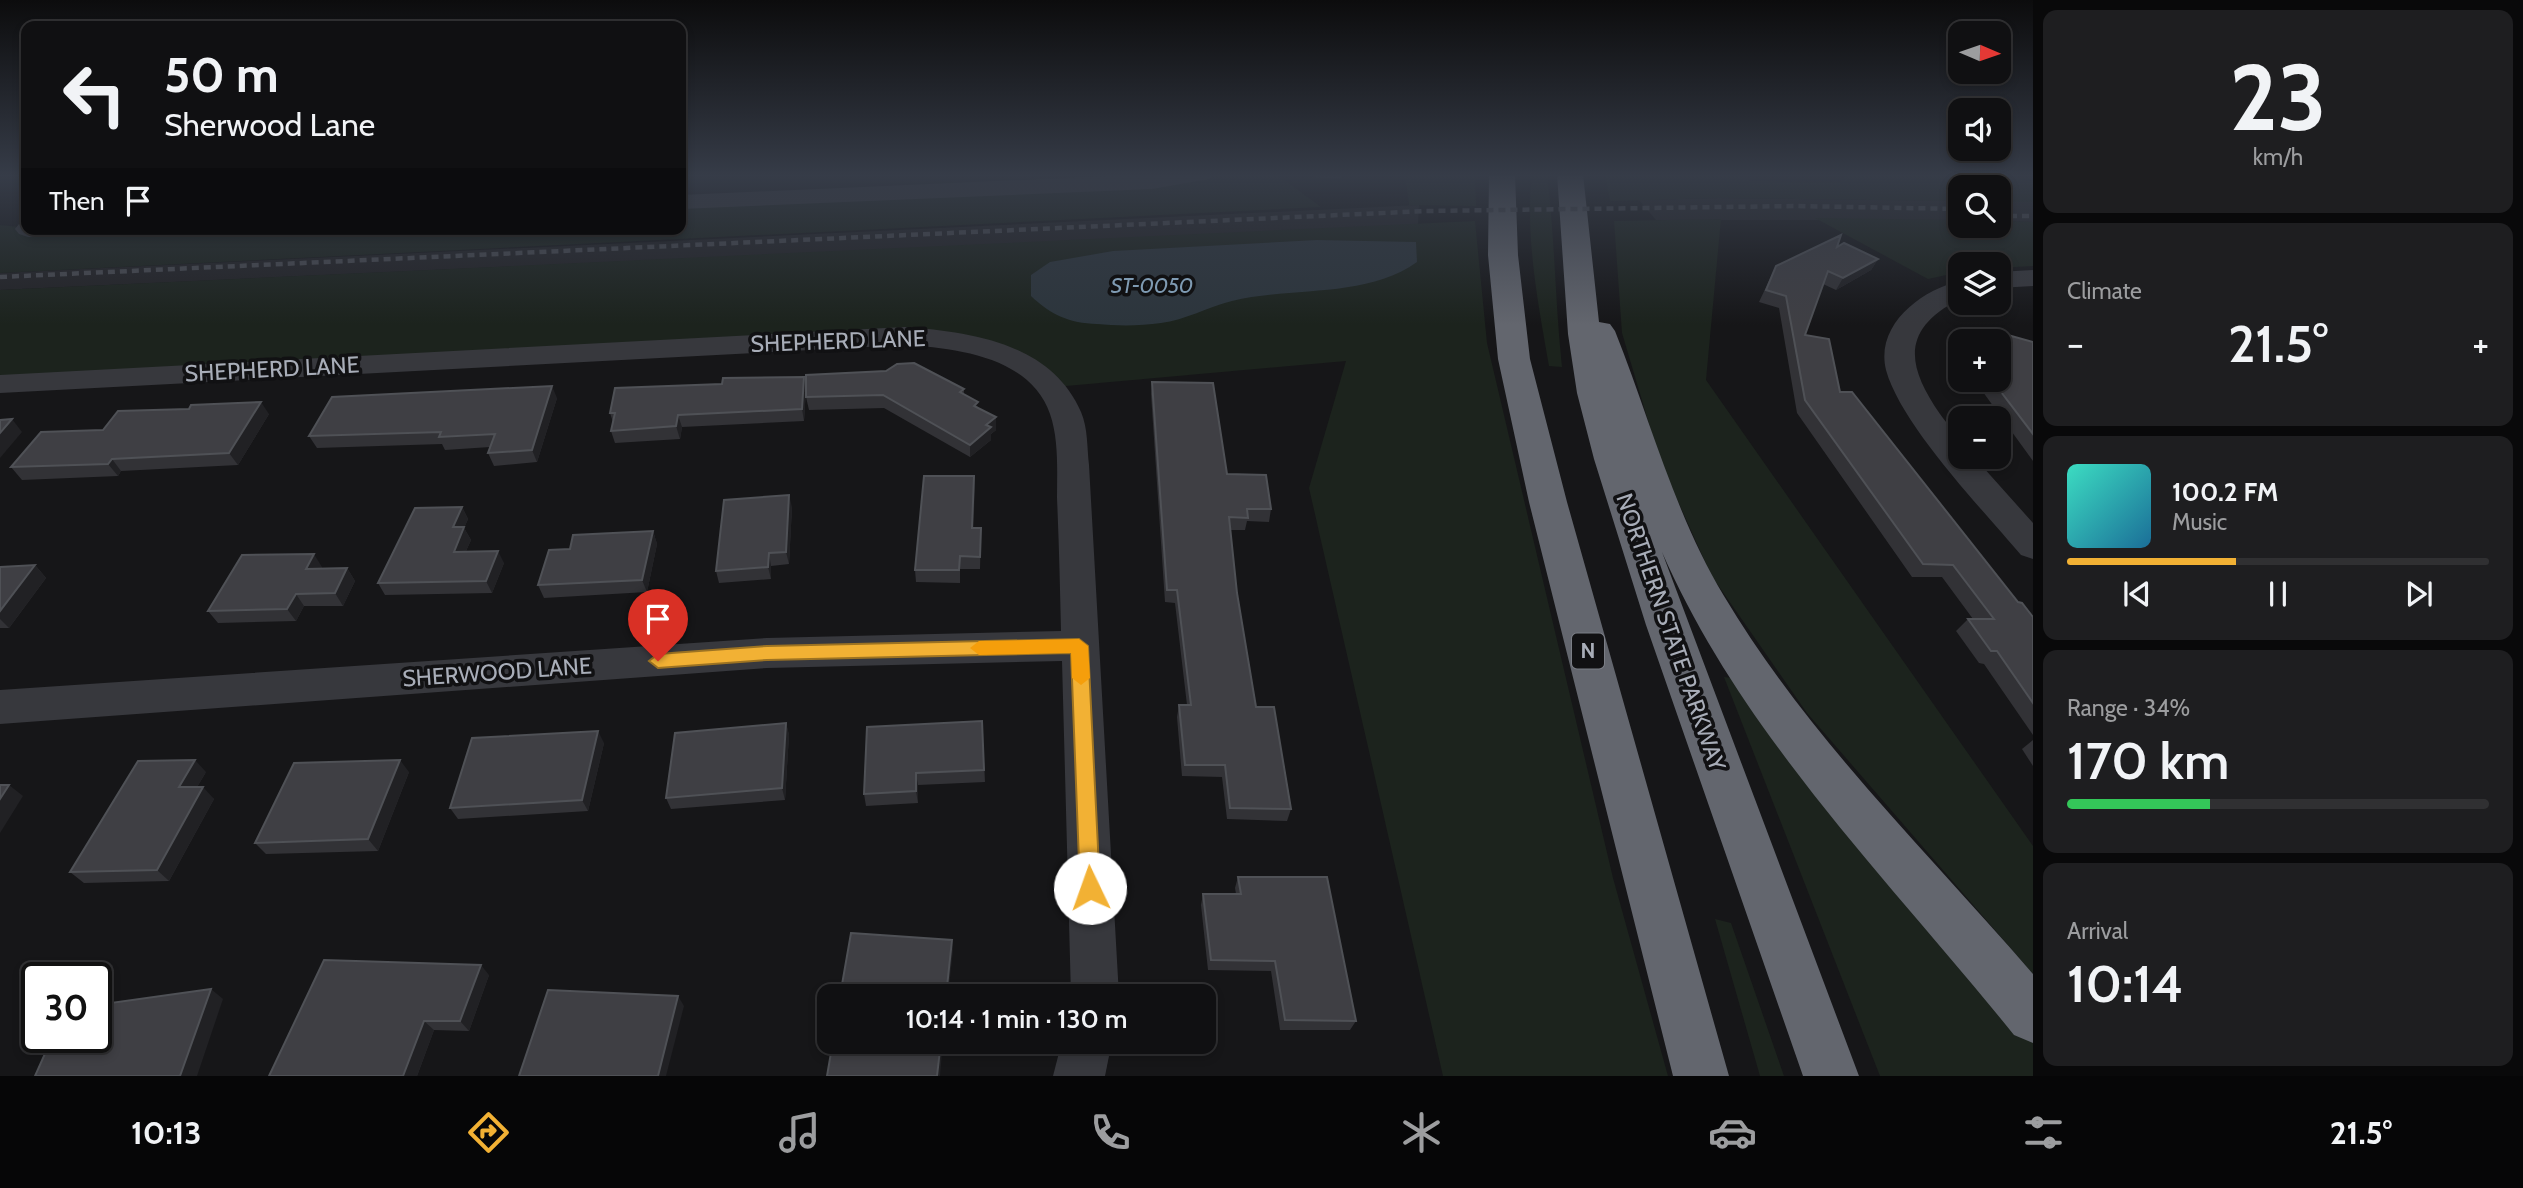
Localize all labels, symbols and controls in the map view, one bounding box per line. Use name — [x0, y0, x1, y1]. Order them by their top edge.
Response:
north arrow — [1948, 21, 2011, 84]
map controls — [1948, 21, 2011, 469]
text: 23 — [2229, 42, 2327, 153]
text: 50 m — [164, 45, 279, 104]
icon: left — [49, 49, 140, 140]
button: sound — [1948, 98, 2011, 161]
text: Sherwood Lane — [164, 105, 375, 144]
text: km/h — [2253, 143, 2303, 171]
button: search — [1948, 175, 2011, 238]
icon: arrive — [119, 182, 157, 220]
text: Then — [49, 185, 105, 217]
button: layers — [1948, 252, 2011, 315]
water label: ST-0050 — [1111, 273, 1193, 298]
text: Climate — [2067, 277, 2142, 305]
text: 21.5° — [2228, 312, 2328, 375]
text: − — [2067, 320, 2084, 367]
text: + — [2472, 320, 2489, 367]
street label: SHEPHERD LANE — [750, 324, 926, 358]
button: + — [1948, 329, 2011, 392]
street label: SHEPHERD LANE — [184, 350, 360, 388]
button: − — [1948, 406, 2011, 469]
text: 100.2 FM — [2172, 476, 2278, 508]
street label: NORTHERN STATE PARKWAY — [1610, 490, 1732, 775]
text: Music — [2172, 508, 2227, 536]
icon: previous — [2118, 575, 2156, 613]
icon: pause — [2259, 575, 2297, 613]
icon: next — [2400, 575, 2438, 613]
pin — [628, 589, 688, 661]
icon: arrive — [639, 600, 677, 638]
road number: N — [1572, 634, 1604, 668]
street label: SHERWOOD LANE — [401, 651, 593, 693]
text: Range · 34% — [2067, 694, 2190, 722]
text: 170 km — [2067, 729, 2229, 792]
position arrow — [1053, 851, 1127, 925]
text: Arrival — [2067, 917, 2128, 945]
text: 10:14 — [2067, 952, 2183, 1015]
speed limit sign: 30 — [21, 962, 112, 1053]
text: 10:14 · 1 min · 130 m — [906, 1003, 1127, 1035]
icon: directions — [464, 1108, 513, 1157]
icon: music — [775, 1108, 824, 1157]
icon: phone — [1086, 1108, 1135, 1157]
icon: climate — [1397, 1108, 1446, 1157]
icon: car — [1708, 1108, 1757, 1157]
icon: filters — [2019, 1108, 2068, 1157]
text: 10:13 — [131, 1113, 202, 1152]
text: 21.5° — [2330, 1113, 2392, 1152]

